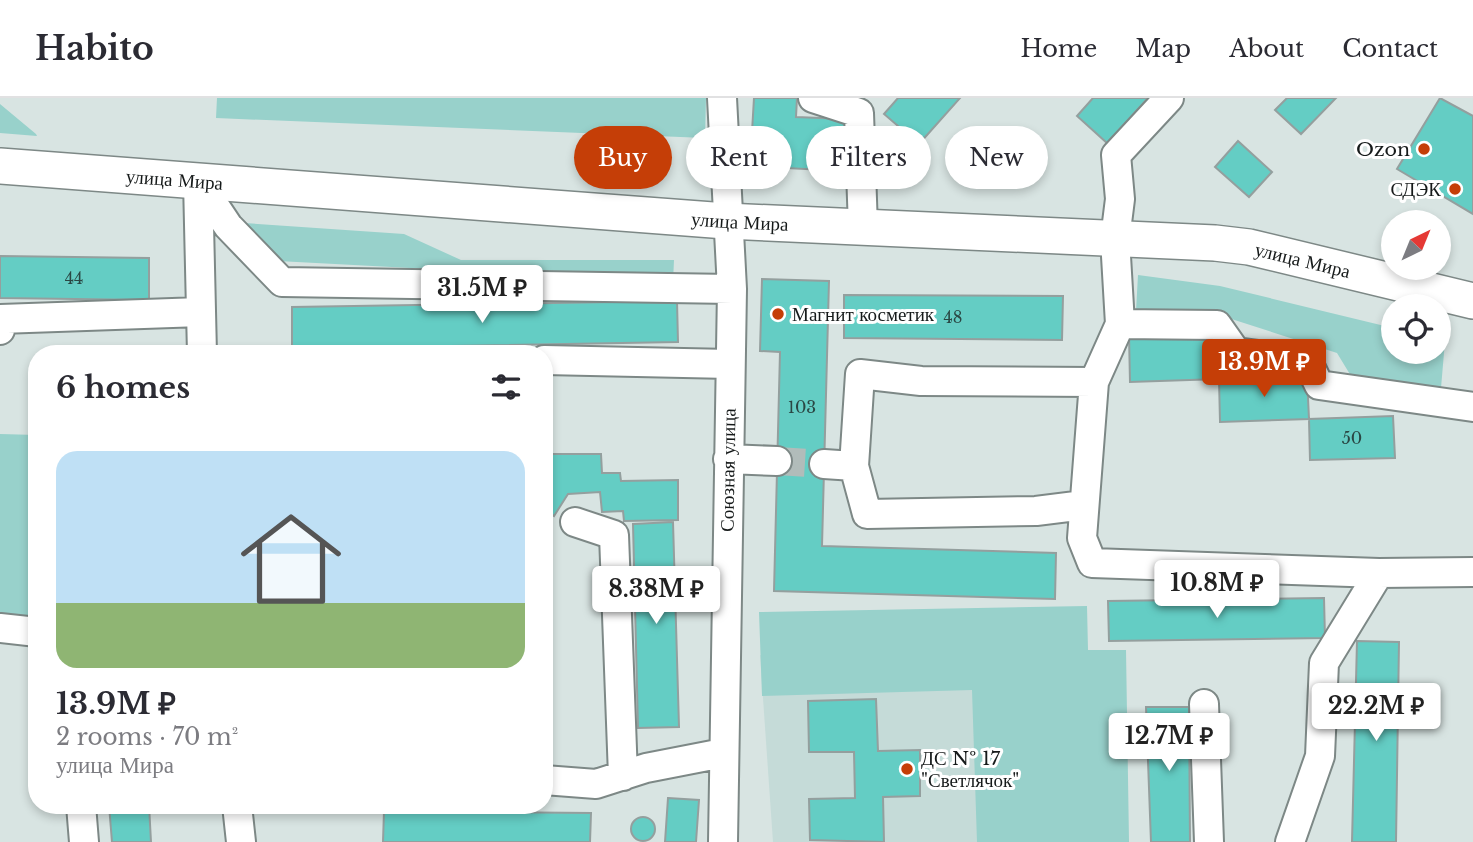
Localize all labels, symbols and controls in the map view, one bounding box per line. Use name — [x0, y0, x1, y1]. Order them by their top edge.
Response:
text: Habito — [35, 28, 154, 69]
text: Home — [1021, 34, 1097, 63]
text: Map — [1135, 34, 1191, 63]
text: About — [1229, 34, 1304, 63]
text: Contact — [1342, 34, 1438, 63]
chip: Buy — [574, 126, 672, 189]
chip: Rent — [686, 126, 792, 189]
chip: Filters — [806, 126, 931, 189]
chip: New — [945, 126, 1048, 189]
place label: Ozon — [1356, 138, 1410, 161]
marker: Ozon — [1416, 141, 1432, 157]
street label: улица Мира — [125, 164, 224, 194]
place label: СДЭК — [1391, 178, 1441, 201]
marker: СДЭК — [1447, 181, 1463, 197]
street label: улица Мира — [690, 207, 790, 235]
north arrow — [1381, 210, 1451, 280]
map controls — [1381, 210, 1451, 364]
street label: улица Мира — [1253, 237, 1353, 283]
pin: 31.5M ₽ — [417, 266, 547, 325]
house number: 44 — [65, 268, 83, 288]
text: 31.5M ₽ — [437, 274, 527, 302]
button: locate — [1381, 294, 1451, 364]
place label: Магнит косметик — [792, 303, 935, 326]
marker: Магнит косметик — [770, 306, 786, 322]
house number: 48 — [943, 307, 963, 327]
pin: 13.9M ₽ — [1199, 340, 1329, 399]
text: 13.9M ₽ — [1218, 348, 1310, 376]
icon: filters — [487, 368, 525, 406]
text: 6 homes — [56, 369, 190, 406]
house number: 103 — [788, 397, 816, 417]
street label: Союзная улица — [715, 407, 741, 532]
house number: 50 — [1342, 428, 1362, 448]
icon: home — [228, 496, 354, 622]
pin: 10.8M ₽ — [1152, 560, 1282, 620]
pin: 8.38M ₽ — [591, 566, 721, 626]
text: 10.8M ₽ — [1170, 569, 1264, 597]
text: 8.38M ₽ — [608, 575, 704, 603]
pin: 22.2M ₽ — [1311, 684, 1441, 743]
text: 13.9M ₽ — [56, 685, 176, 722]
text: 22.2M ₽ — [1328, 692, 1424, 720]
pin: 12.7M ₽ — [1104, 714, 1234, 773]
text: 12.7M ₽ — [1125, 722, 1213, 750]
text: 2 rooms · 70 m² — [56, 723, 238, 751]
place label: ДС № 17 "Светлячок" — [921, 747, 1019, 792]
text: улица Мира — [56, 751, 174, 779]
marker: ДС № 17 "Светлячок" — [899, 761, 915, 777]

